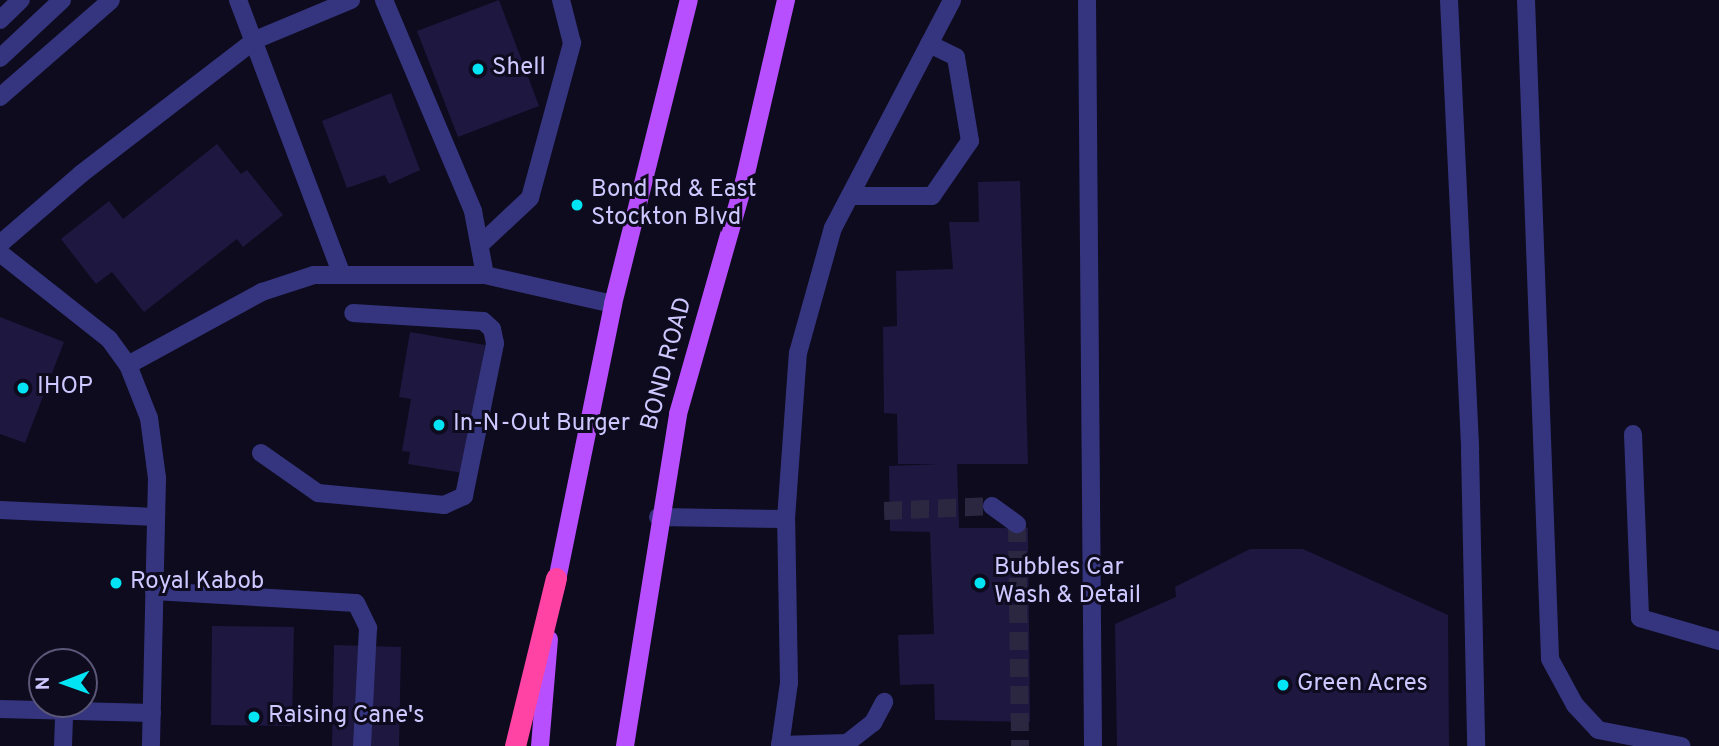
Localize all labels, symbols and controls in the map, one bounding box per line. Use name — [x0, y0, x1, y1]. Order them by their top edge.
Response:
place label: Shell — [492, 55, 546, 83]
marker: Shell — [470, 61, 486, 77]
place label: Bond Rd & East Stockton Blvd — [591, 177, 757, 233]
marker: Bond Rd & East Stockton Blvd — [569, 197, 585, 213]
street label: BOND ROAD — [636, 294, 700, 434]
place label: IHOP — [37, 374, 93, 402]
marker: IHOP — [15, 380, 31, 396]
place label: In-N-Out Burger — [453, 411, 630, 439]
marker: In-N-Out Burger — [431, 417, 447, 433]
place label: Bubbles Car Wash & Detail — [994, 555, 1141, 611]
place label: Royal Kabob — [130, 569, 264, 597]
marker: Royal Kabob — [108, 575, 124, 591]
marker: Bubbles Car Wash & Detail — [972, 575, 988, 591]
north arrow — [28, 648, 98, 718]
place label: Green Acres — [1297, 671, 1429, 699]
text: N — [32, 676, 56, 690]
marker: Green Acres — [1275, 677, 1291, 693]
place label: Raising Cane's — [268, 703, 424, 731]
marker: Raising Cane's — [246, 709, 262, 725]

